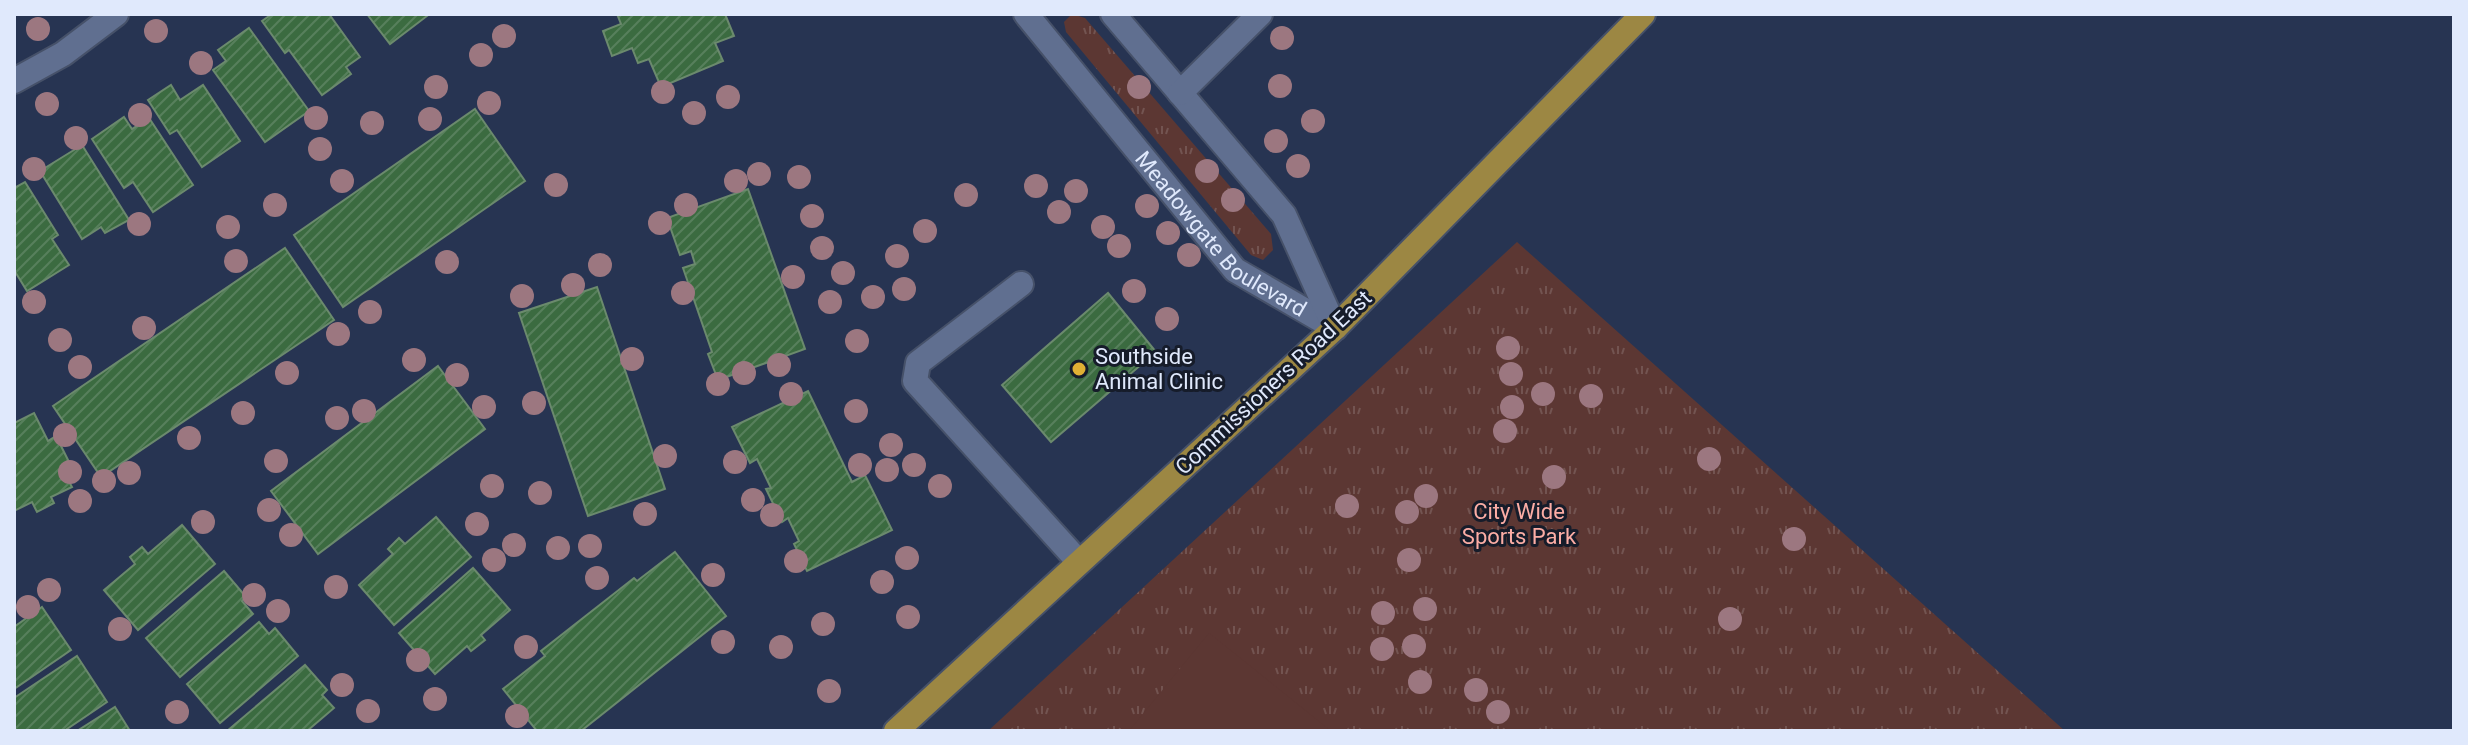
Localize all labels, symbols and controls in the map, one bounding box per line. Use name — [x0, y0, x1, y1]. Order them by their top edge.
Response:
street label: Meadowgate Boulevard — [1130, 146, 1311, 322]
street label: Commissioners Road East — [1170, 285, 1376, 480]
place label: Southside Animal Clinic — [1095, 344, 1223, 394]
marker: Southside Animal Clinic — [1070, 360, 1088, 378]
park label: City Wide Sports Park — [1462, 499, 1577, 549]

